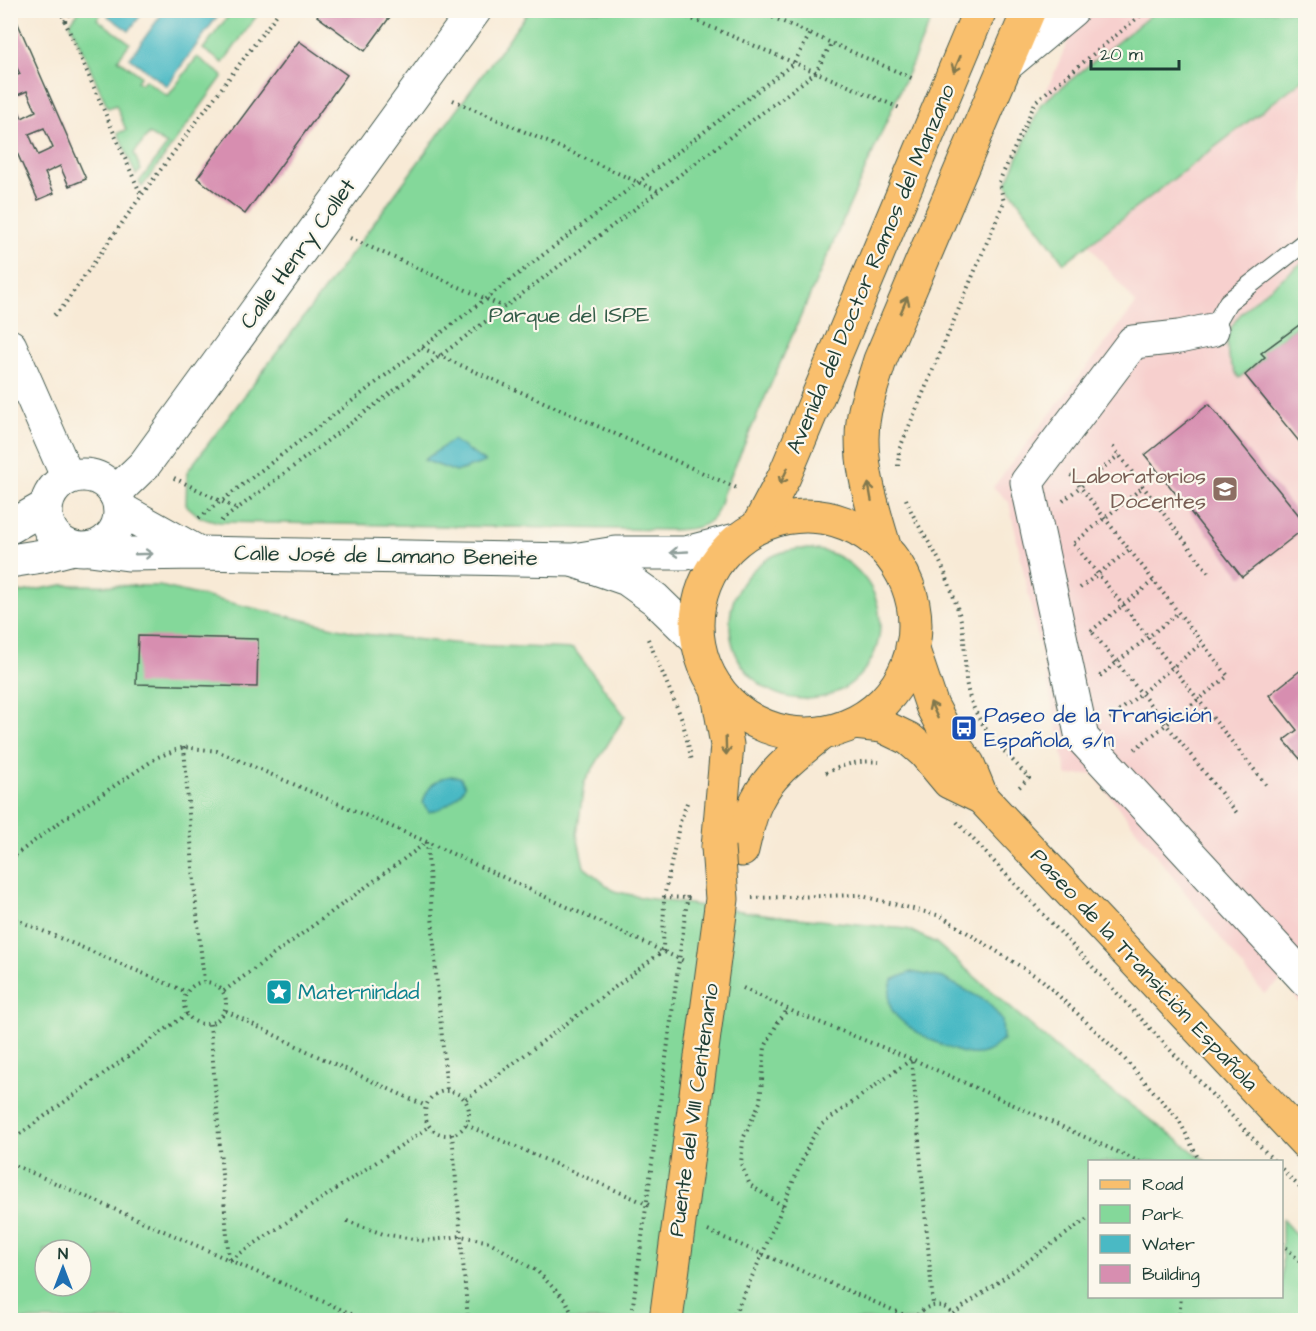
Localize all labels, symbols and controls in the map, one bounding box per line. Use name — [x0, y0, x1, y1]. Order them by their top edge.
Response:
scale bar — [1091, 33, 1180, 71]
text: 20 m — [1100, 42, 1143, 67]
one-way arrow — [950, 55, 962, 73]
street label: Avenida del Doctor Ramos del Manzano — [779, 79, 963, 459]
street label: Calle Henry Collet — [233, 172, 364, 336]
one-way arrow — [899, 296, 910, 315]
park label: Parque del ISPE — [489, 300, 649, 331]
place label: Laboratorios Docentes — [1071, 461, 1206, 517]
one-way arrow — [777, 467, 789, 485]
school or university icon: Laboratorios Docentes — [1210, 474, 1240, 504]
one-way arrow — [864, 483, 875, 503]
street label: Calle José de Lamano Beneite — [234, 538, 538, 574]
one-way arrow — [670, 547, 690, 558]
one-way arrow — [134, 548, 154, 560]
place label: Paseo de la Transición Española, s/n — [984, 700, 1212, 756]
one-way arrow — [928, 702, 939, 720]
bus stop icon: Paseo de la Transición Española, s/n — [949, 713, 979, 743]
one-way arrow — [720, 736, 732, 755]
street label: Paseo de la Transición Española — [1023, 842, 1265, 1098]
place icon: Maternindad — [264, 977, 294, 1007]
place label: Maternindad — [298, 977, 419, 1008]
street label: Puente del VIII Centenario — [661, 981, 727, 1238]
legend — [1088, 1160, 1283, 1298]
text: Road — [1142, 1172, 1183, 1197]
text: Park — [1142, 1202, 1184, 1227]
text: Water — [1142, 1232, 1195, 1257]
north arrow — [33, 1238, 93, 1298]
text: N — [58, 1243, 68, 1265]
text: Building — [1142, 1262, 1200, 1288]

